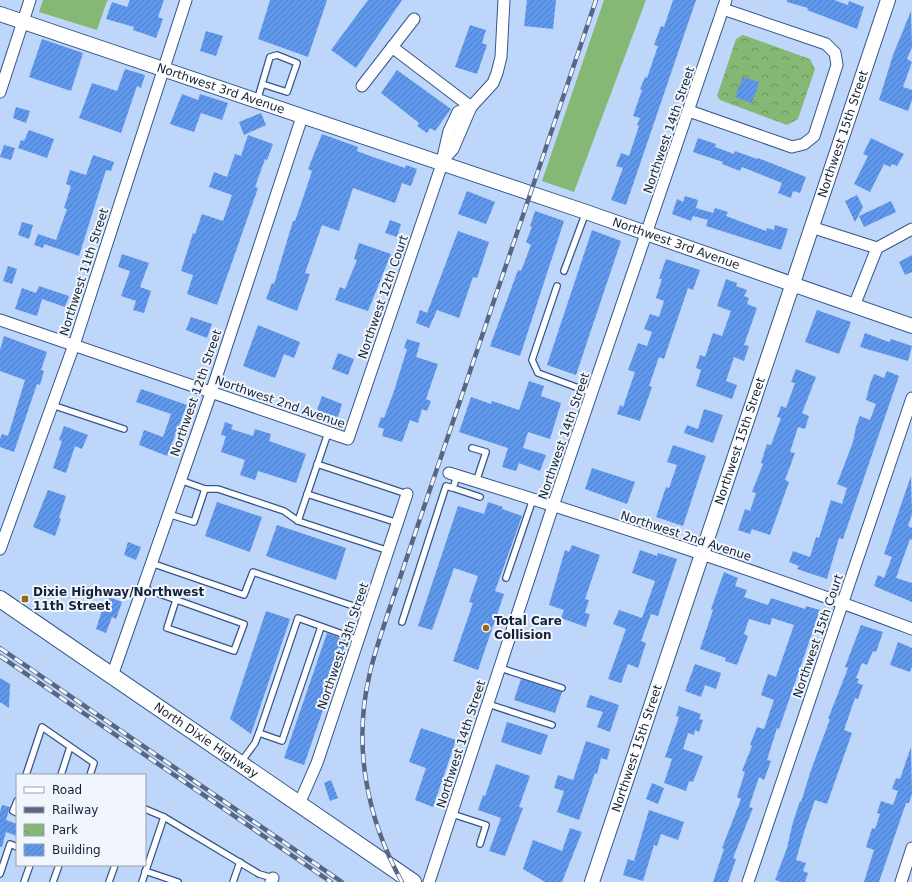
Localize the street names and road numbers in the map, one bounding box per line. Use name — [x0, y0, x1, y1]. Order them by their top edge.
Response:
street label: Northwest 3rd Avenue — [155, 60, 286, 117]
street label: Northwest 14th Street — [641, 64, 697, 195]
street label: Northwest 15th Street — [815, 68, 871, 200]
street label: Northwest 11th Street — [57, 206, 111, 338]
street label: Northwest 3rd Avenue — [611, 215, 742, 272]
street label: Northwest 12th Court — [355, 233, 411, 361]
street label: Northwest 12th Street — [168, 327, 224, 458]
street label: Northwest 14th Street — [536, 370, 592, 501]
street label: Northwest 2nd Avenue — [213, 373, 347, 431]
street label: Northwest 15th Street — [712, 375, 768, 507]
street label: Northwest 2nd Avenue — [619, 508, 753, 564]
street label: Northwest 15th Court — [790, 572, 846, 700]
street label: Northwest 13th Street — [315, 580, 371, 711]
street label: Northwest 14th Street — [434, 678, 488, 810]
street label: Northwest 15th Street — [609, 683, 665, 814]
street label: North Dixie Highway — [151, 700, 261, 781]

